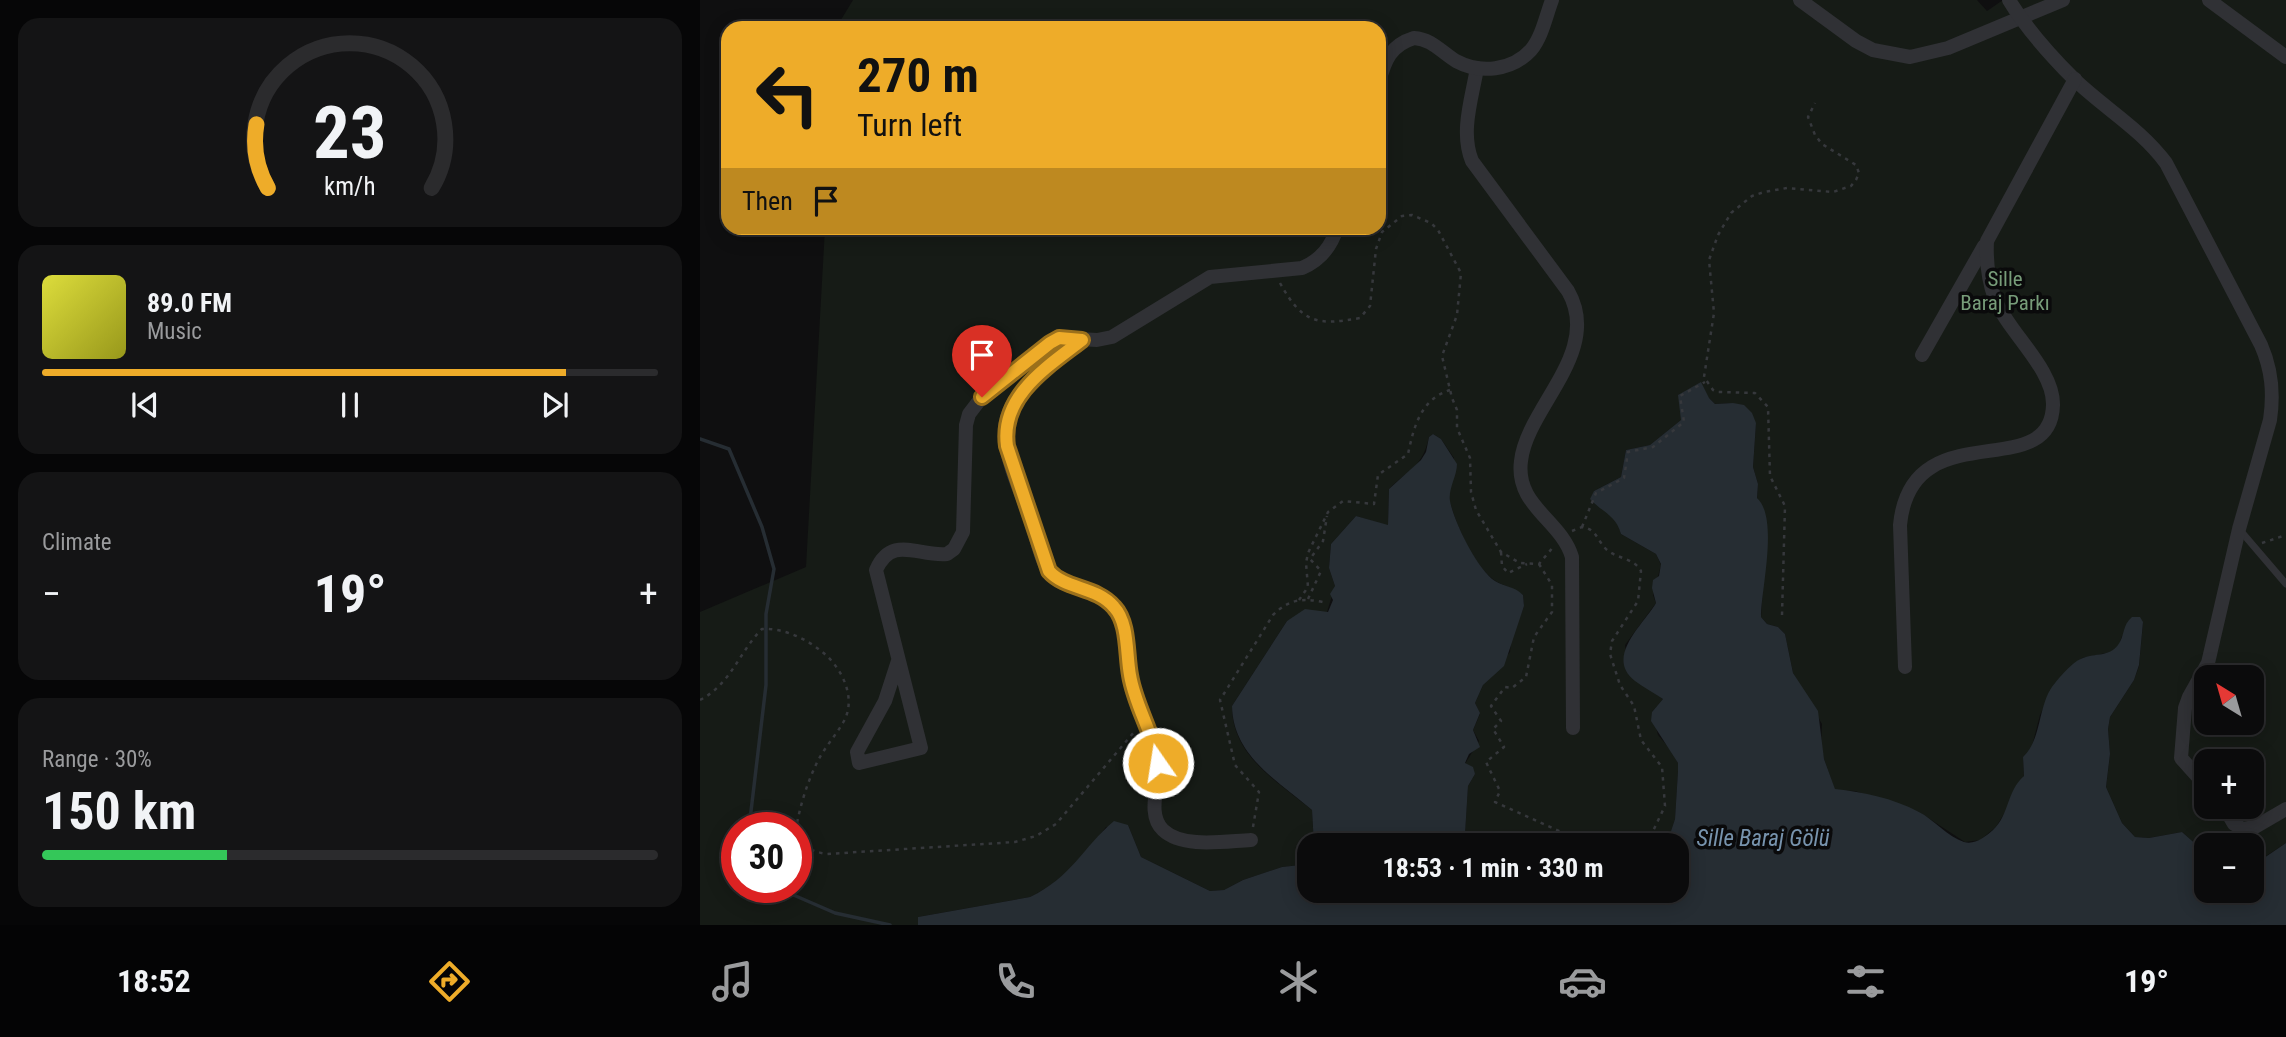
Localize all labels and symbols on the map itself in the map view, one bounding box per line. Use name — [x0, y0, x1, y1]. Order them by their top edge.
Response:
park label: Sille Baraj Parkı — [1960, 267, 2050, 315]
pin — [952, 325, 1012, 397]
north arrow — [2194, 665, 2264, 735]
position arrow — [1121, 726, 1195, 800]
speed limit sign: 30 — [721, 812, 812, 903]
water label: Sille Baraj Gölü — [1696, 825, 1830, 852]

